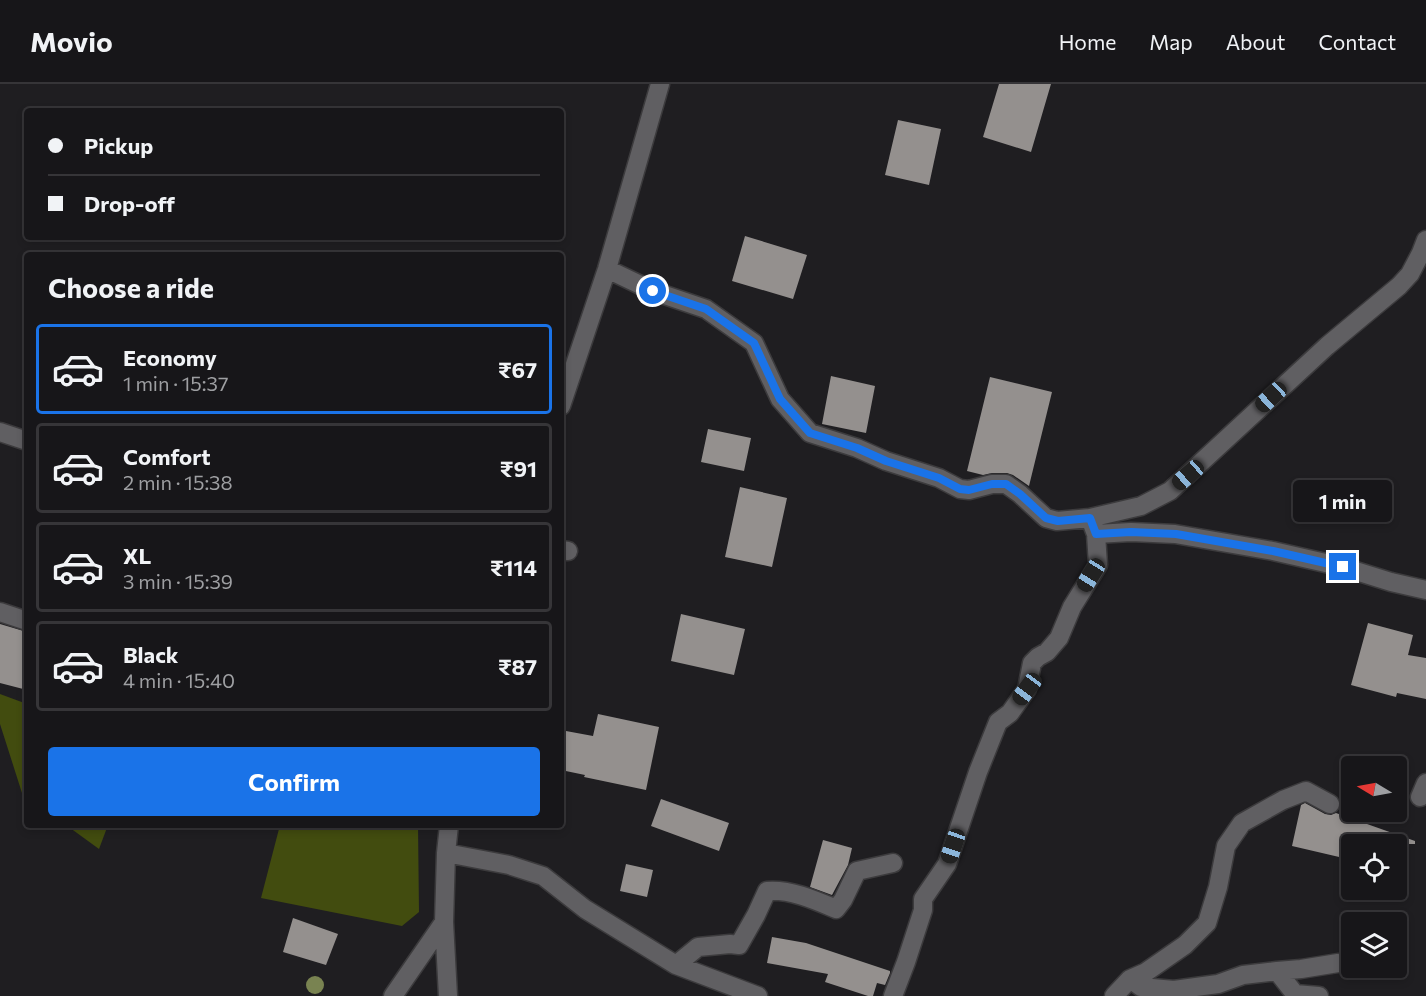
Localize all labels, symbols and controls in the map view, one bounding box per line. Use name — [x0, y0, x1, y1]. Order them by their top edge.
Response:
text: Movio — [30, 24, 113, 58]
text: Home — [1059, 29, 1116, 54]
text: Map — [1149, 29, 1193, 54]
text: About — [1226, 29, 1285, 54]
text: Contact — [1318, 29, 1396, 54]
text: Pickup — [84, 132, 153, 159]
text: Drop-off — [84, 190, 175, 217]
text: Choose a ride — [48, 271, 214, 304]
route start — [639, 277, 666, 304]
icon: car — [51, 342, 105, 396]
text: Economy — [123, 344, 217, 371]
text: ₹67 — [498, 356, 537, 383]
text: 1 min · 15:37 — [123, 371, 228, 395]
car — [1252, 378, 1290, 416]
icon: car — [51, 441, 105, 495]
text: Comfort — [123, 443, 211, 470]
text: ₹91 — [500, 455, 537, 482]
car — [1169, 456, 1207, 494]
text: 2 min · 15:38 — [123, 470, 233, 494]
callout: 1 min — [1294, 480, 1392, 522]
text: 1 min — [1319, 489, 1366, 513]
icon: car — [51, 540, 105, 594]
text: XL — [123, 542, 151, 569]
route end — [1329, 553, 1356, 580]
text: ₹114 — [490, 554, 537, 581]
car — [1074, 555, 1108, 595]
text: 3 min · 15:39 — [123, 569, 233, 593]
icon: car — [51, 639, 105, 693]
text: Black — [123, 641, 178, 668]
text: ₹87 — [498, 653, 537, 680]
text: 4 min · 15:40 — [123, 668, 235, 692]
car — [1009, 669, 1045, 709]
button: Confirm — [48, 747, 540, 816]
north arrow — [1341, 756, 1407, 822]
map controls — [1341, 756, 1407, 978]
car — [939, 826, 967, 866]
button: locate — [1341, 834, 1407, 900]
button: layers — [1341, 912, 1407, 978]

